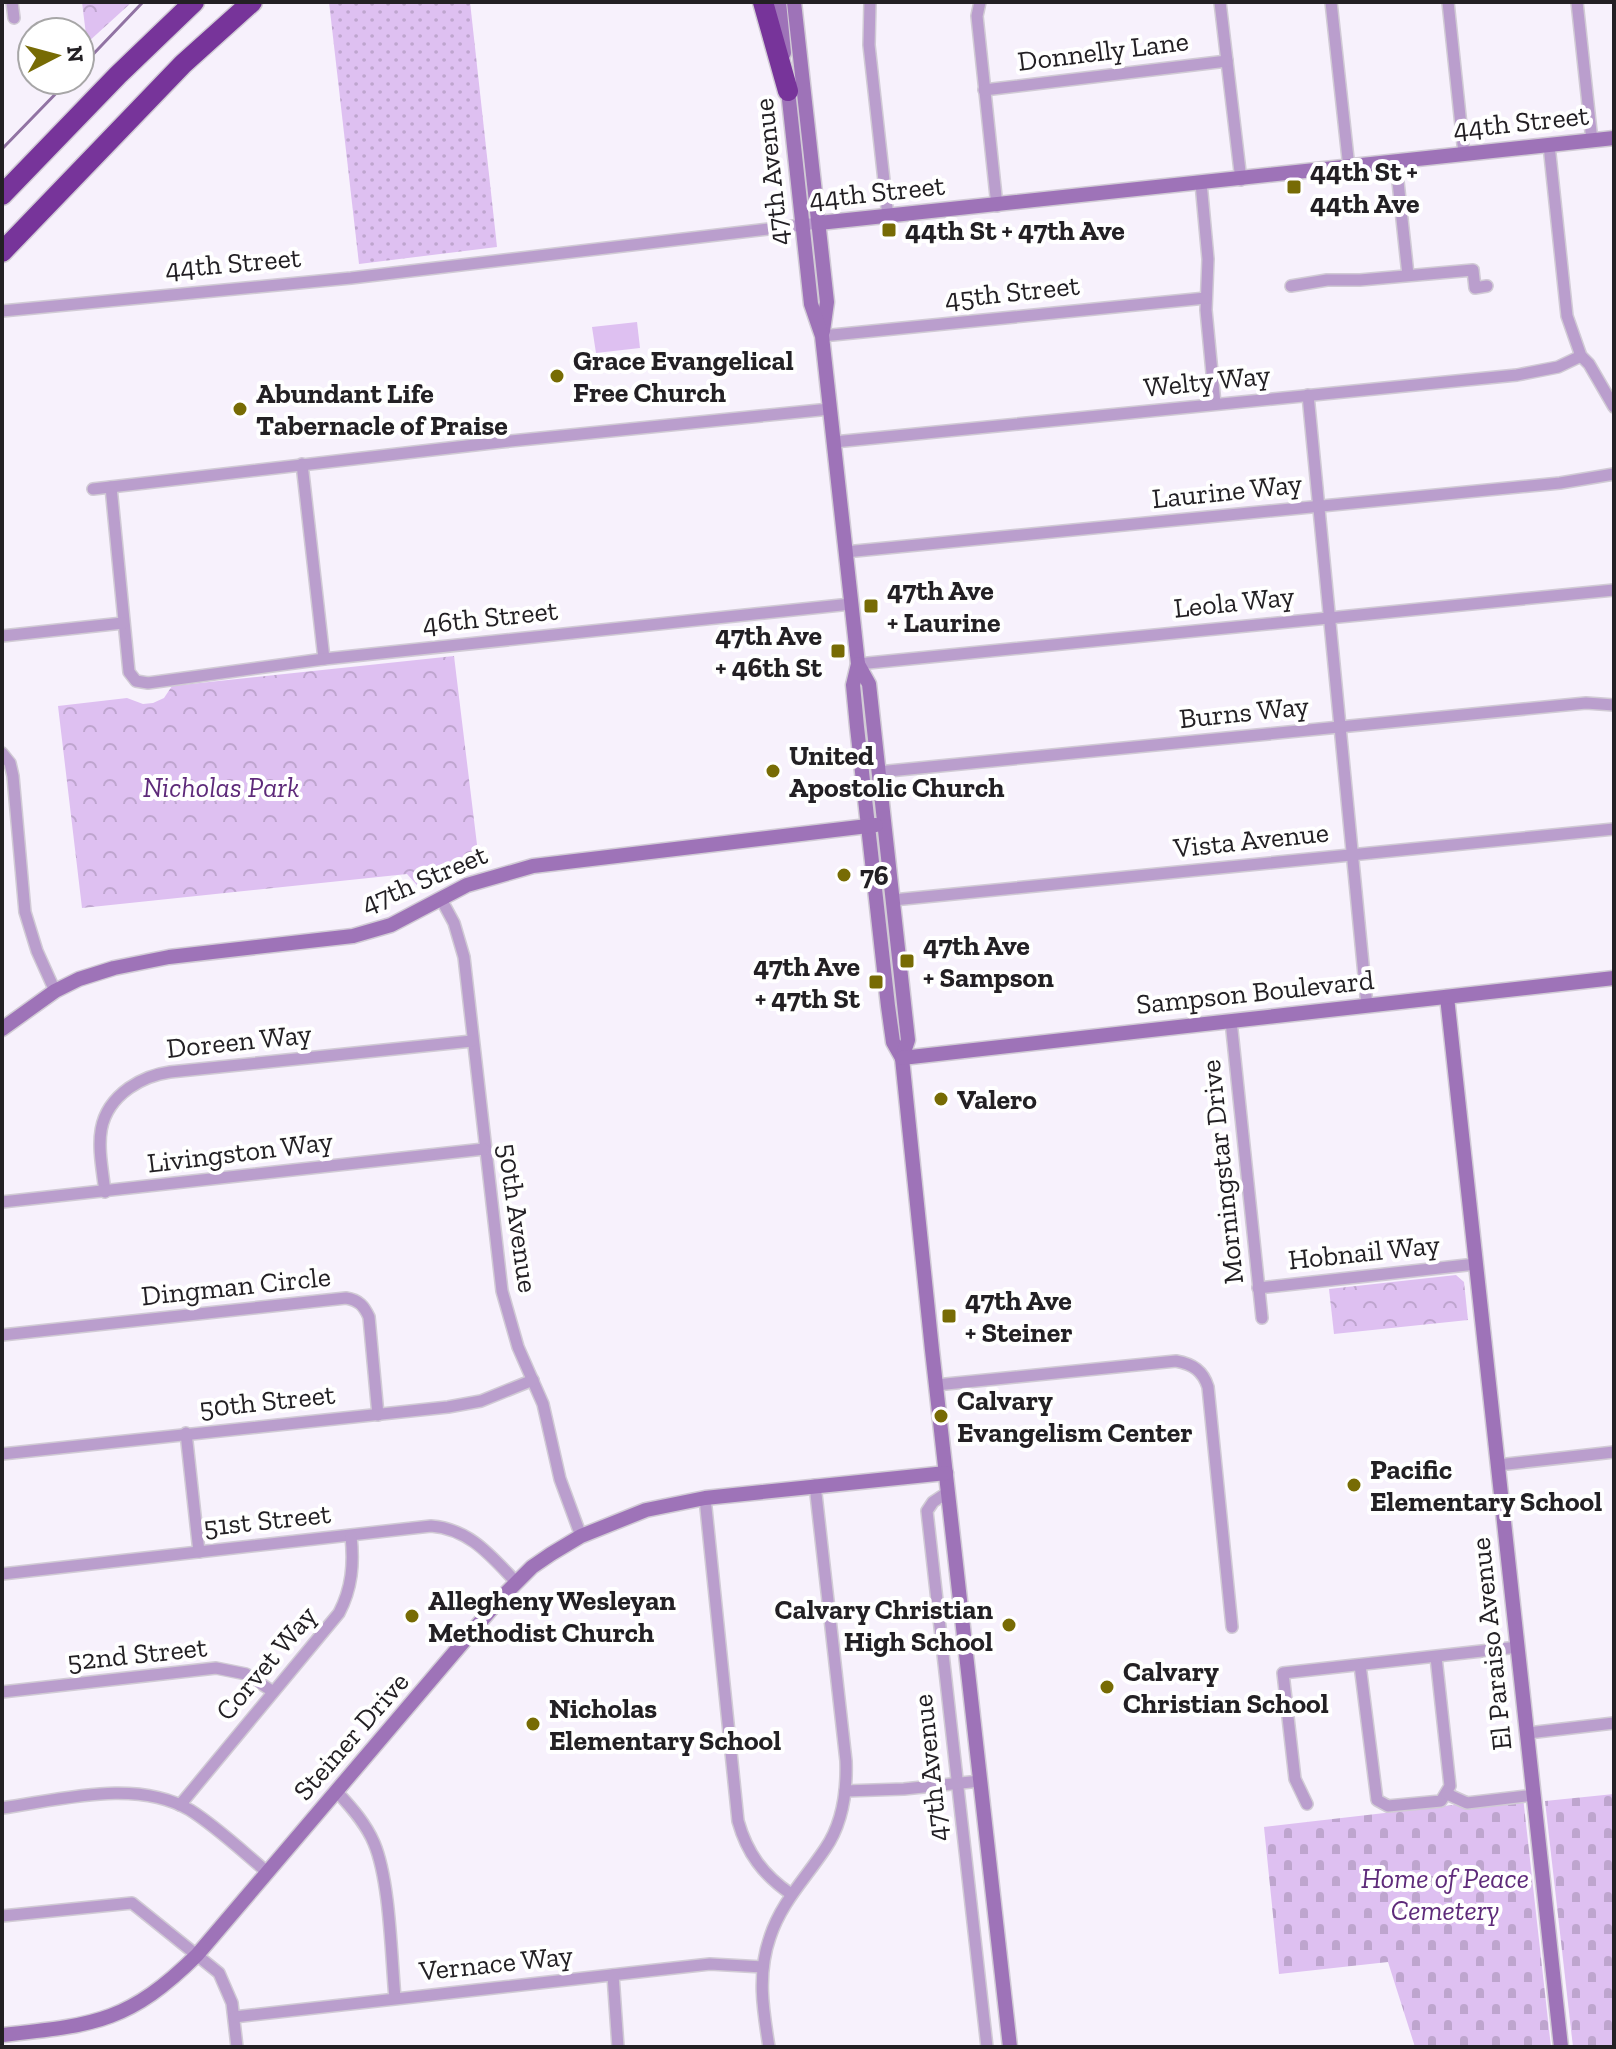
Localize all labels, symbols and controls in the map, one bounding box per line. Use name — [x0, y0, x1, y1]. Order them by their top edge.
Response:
north arrow — [16, 16, 96, 96]
street label: Donnelly Lane — [1016, 24, 1190, 78]
text: N — [61, 44, 90, 64]
street label: 47th Avenue — [747, 97, 795, 247]
street label: 44th Street — [1452, 98, 1591, 146]
place label: 44th St + 44th Ave — [1310, 155, 1419, 220]
street label: 44th Street — [808, 168, 947, 216]
marker: 44th St + 44th Ave — [1285, 178, 1303, 196]
place label: 44th St + 47th Ave — [905, 214, 1125, 247]
marker: 44th St + 47th Ave — [880, 221, 898, 239]
street label: 44th Street — [164, 241, 303, 285]
street label: 45th Street — [943, 268, 1082, 315]
place label: Grace Evangelical Free Church — [573, 344, 794, 409]
street label: Welty Way — [1142, 358, 1273, 404]
marker: Grace Evangelical Free Church — [548, 367, 566, 385]
place label: Abundant Life Tabernacle of Praise — [256, 377, 508, 442]
marker: Abundant Life Tabernacle of Praise — [231, 400, 249, 418]
street label: Laurine Way — [1150, 467, 1304, 515]
place label: 47th Ave + Laurine — [887, 574, 1001, 639]
street label: Leola Way — [1172, 579, 1297, 625]
street label: 46th Street — [421, 593, 560, 641]
marker: 47th Ave + Laurine — [862, 597, 880, 615]
place label: 47th Ave + 46th St — [715, 619, 823, 684]
marker: 47th Ave + 46th St — [829, 642, 847, 660]
street label: Burns Way — [1177, 689, 1311, 735]
place label: United Apostolic Church — [789, 739, 1005, 804]
marker: United Apostolic Church — [764, 762, 782, 780]
park label: Nicholas Park — [143, 771, 299, 804]
street label: Vista Avenue — [1171, 815, 1330, 865]
street label: 47th Street — [356, 837, 493, 920]
place label: 76 — [860, 859, 889, 892]
marker: 76 — [835, 866, 853, 884]
place label: 47th Ave + Sampson — [923, 929, 1054, 994]
place label: 47th Ave + 47th St — [753, 950, 861, 1015]
marker: 47th Ave + Sampson — [898, 952, 916, 970]
street label: Sampson Boulevard — [1134, 963, 1376, 1021]
marker: 47th Ave + 47th St — [867, 973, 885, 991]
street label: Doreen Way — [165, 1017, 314, 1065]
street label: Morningstar Drive — [1194, 1058, 1250, 1286]
place label: Valero — [957, 1083, 1037, 1116]
marker: Valero — [932, 1090, 950, 1108]
street label: Livingston Way — [145, 1124, 335, 1180]
street label: 50th Avenue — [491, 1141, 545, 1295]
street label: Hobnail Way — [1287, 1228, 1442, 1276]
street label: Dingman Circle — [140, 1260, 332, 1312]
place label: 47th Ave + Steiner — [965, 1284, 1073, 1349]
marker: 47th Ave + Steiner — [940, 1307, 958, 1325]
street label: 50th Street — [197, 1377, 337, 1425]
place label: Calvary Evangelism Center — [957, 1384, 1193, 1449]
marker: Calvary Evangelism Center — [932, 1407, 950, 1425]
place label: Pacific Elementary School — [1370, 1453, 1602, 1518]
marker: Pacific Elementary School — [1345, 1476, 1363, 1494]
street label: 51st Street — [202, 1497, 333, 1543]
street label: El Paraiso Avenue — [1463, 1536, 1519, 1752]
place label: Allegheny Wesleyan Methodist Church — [428, 1584, 676, 1649]
place label: Calvary Christian High School — [774, 1593, 993, 1658]
street label: Corvet Way — [209, 1599, 324, 1727]
marker: Allegheny Wesleyan Methodist Church — [403, 1607, 421, 1625]
marker: Calvary Christian High School — [1000, 1616, 1018, 1634]
street label: 52nd Street — [66, 1630, 209, 1678]
place label: Calvary Christian School — [1123, 1655, 1329, 1720]
street label: Steiner Drive — [286, 1665, 416, 1807]
marker: Calvary Christian School — [1098, 1678, 1116, 1696]
place label: Nicholas Elementary School — [549, 1692, 781, 1757]
street label: 47th Avenue — [906, 1693, 954, 1843]
marker: Nicholas Elementary School — [524, 1715, 542, 1733]
park label: Home of Peace Cemetery — [1361, 1862, 1529, 1927]
street label: Vernace Way — [416, 1938, 575, 1988]

